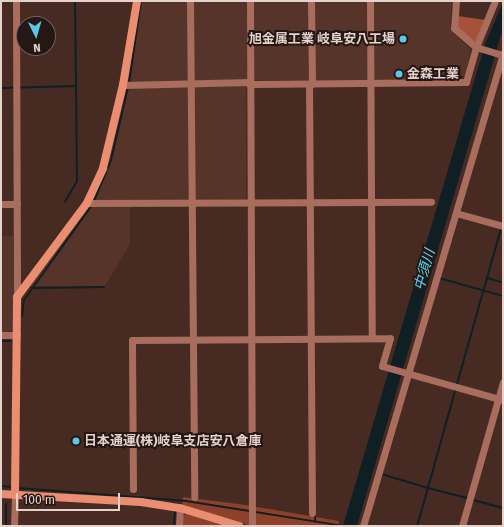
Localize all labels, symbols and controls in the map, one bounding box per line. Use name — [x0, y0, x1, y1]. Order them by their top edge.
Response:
north arrow — [16, 16, 56, 56]
place label: 旭金属工業 岐阜安八工場 — [249, 31, 395, 47]
marker: 旭金属工業 岐阜安八工場 — [398, 34, 408, 44]
text: N — [33, 41, 41, 54]
place label: 金森工業 — [407, 66, 459, 82]
marker: 金森工業 — [394, 69, 404, 79]
water label: 中須川 — [411, 247, 439, 293]
place label: 日本通運(株)岐阜支店安八倉庫 — [84, 433, 261, 449]
marker: 日本通運(株)岐阜支店安八倉庫 — [71, 436, 81, 446]
scale bar — [18, 485, 122, 511]
text: 100 m — [23, 493, 55, 507]

